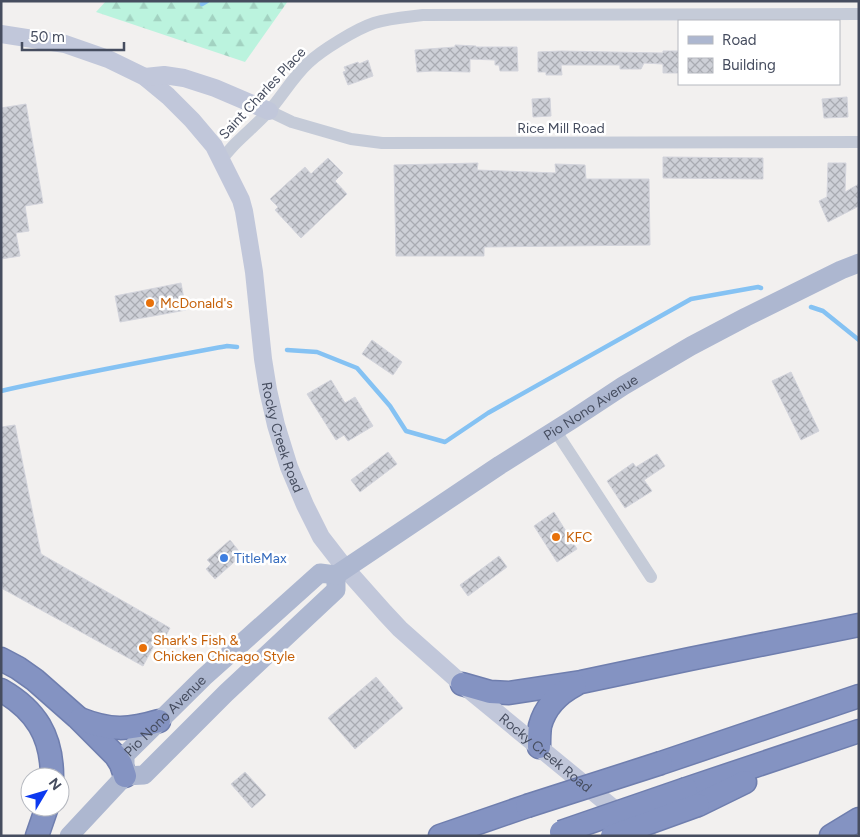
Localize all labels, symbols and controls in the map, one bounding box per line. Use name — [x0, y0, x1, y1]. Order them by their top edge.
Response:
scale bar — [22, 20, 125, 52]
legend — [678, 20, 840, 85]
text: 50 m — [30, 28, 65, 46]
text: Road — [722, 31, 757, 49]
street label: Saint Charles Place — [215, 44, 310, 143]
text: Building — [722, 56, 776, 74]
street label: Rice Mill Road — [517, 120, 605, 137]
place label: McDonald's — [160, 295, 233, 312]
marker: McDonald's — [144, 297, 156, 309]
street label: Pio Nono Avenue — [541, 371, 641, 444]
street label: Rocky Creek Road — [258, 381, 307, 495]
place label: KFC — [566, 529, 592, 546]
marker: KFC — [550, 531, 562, 543]
place label: TitleMax — [234, 550, 287, 567]
marker: TitleMax — [218, 552, 230, 564]
place label: Shark's Fish & Chicken Chicago Style — [153, 632, 295, 665]
marker: Shark's Fish & Chicken Chicago Style — [137, 642, 149, 654]
street label: Pio Nono Avenue — [120, 672, 210, 760]
street label: Rocky Creek Road — [496, 710, 595, 796]
north arrow — [20, 767, 70, 817]
text: N — [45, 775, 65, 794]

